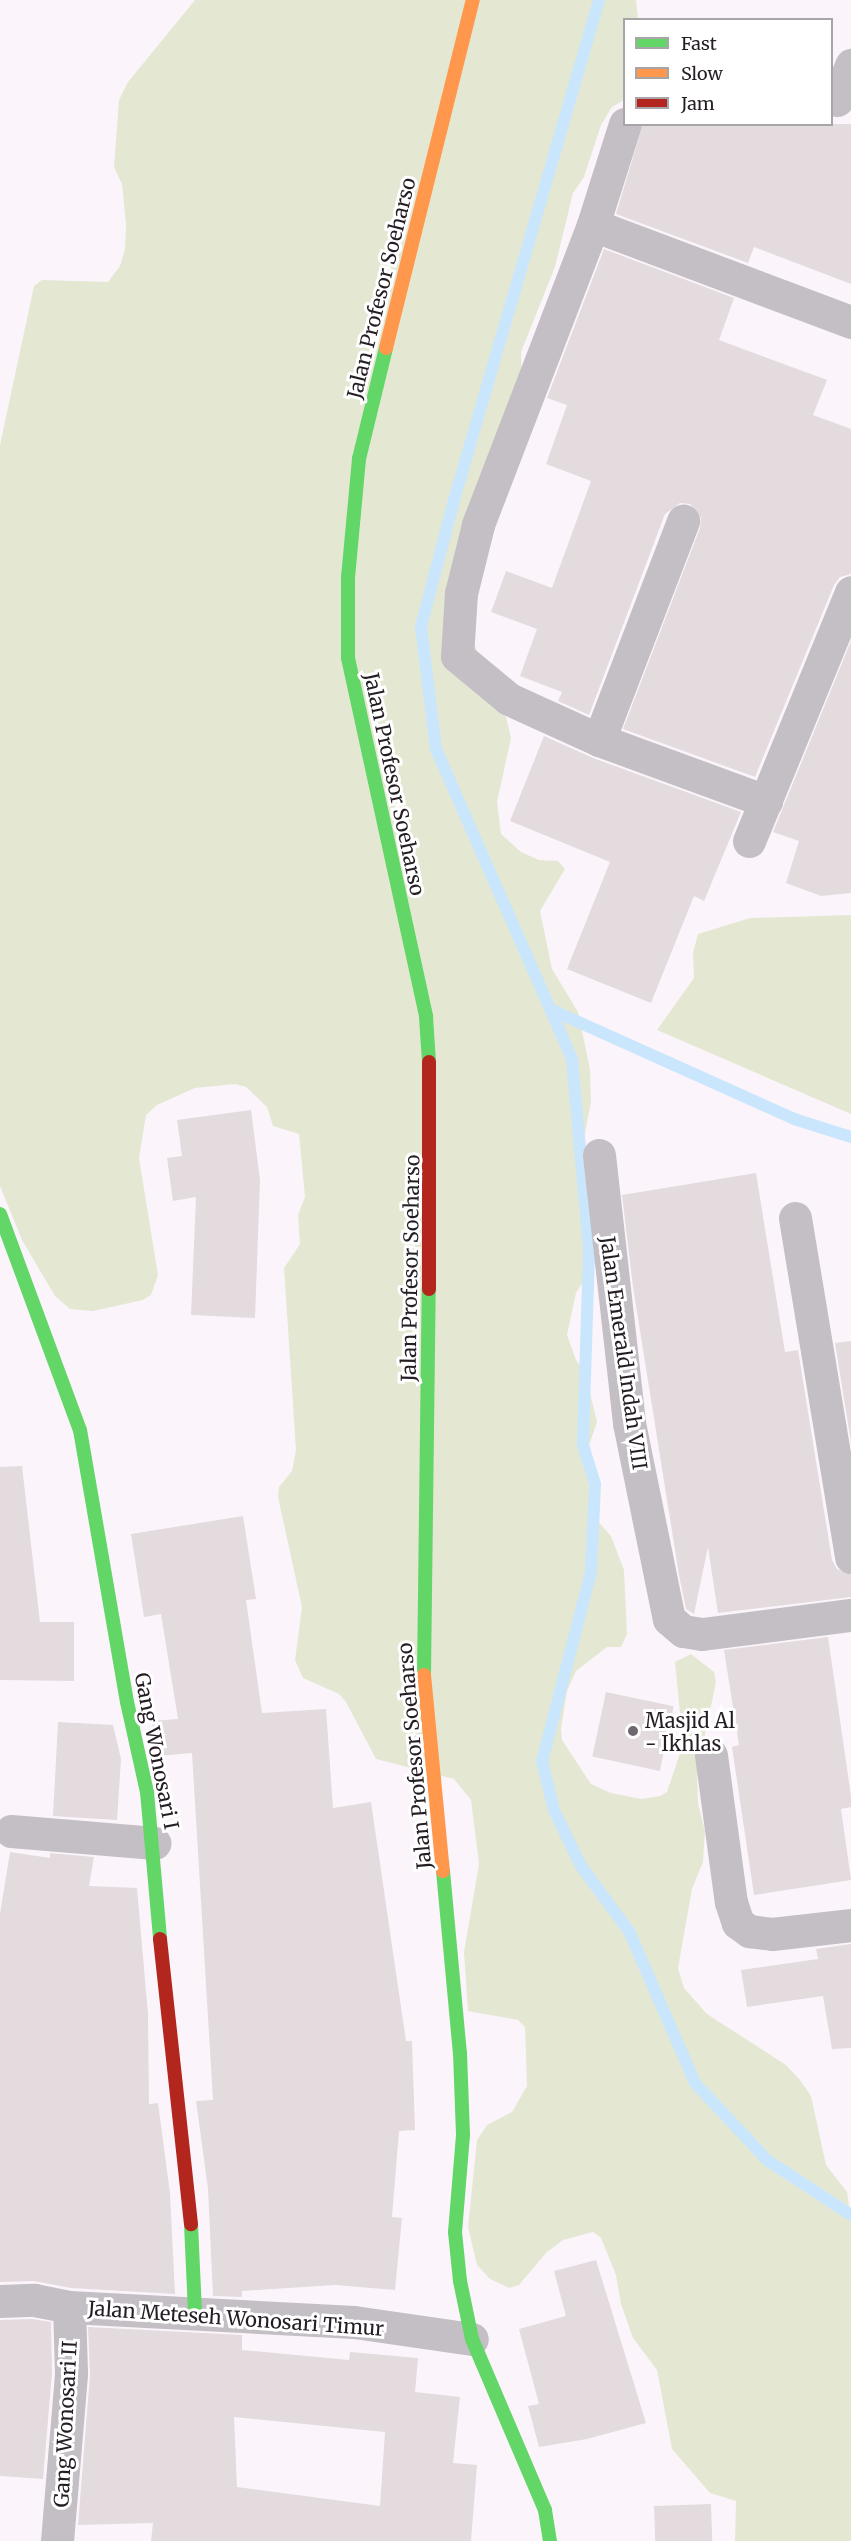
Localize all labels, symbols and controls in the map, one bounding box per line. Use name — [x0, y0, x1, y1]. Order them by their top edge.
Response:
legend — [623, 18, 833, 126]
text: Fast — [681, 32, 717, 55]
text: Slow — [681, 62, 723, 85]
text: Jam — [681, 92, 715, 115]
street label: Jalan Profesor Soeharso — [342, 175, 420, 401]
street label: Jalan Profesor Soeharso — [360, 670, 430, 898]
street label: Jalan Profesor Soeharso — [396, 1154, 424, 1382]
street label: Jalan Emerald Indah VIII — [596, 1235, 652, 1471]
street label: Jalan Profesor Soeharso — [392, 1642, 436, 1870]
street label: Gang Wonosari I — [130, 1671, 184, 1831]
place label: Masjid Al - Ikhlas — [645, 1708, 735, 1755]
marker: Masjid Al - Ikhlas — [626, 1724, 640, 1738]
street label: Jalan Meteseh Wonosari Timur — [87, 2296, 385, 2340]
street label: Gang Wonosari II — [49, 2340, 81, 2508]

